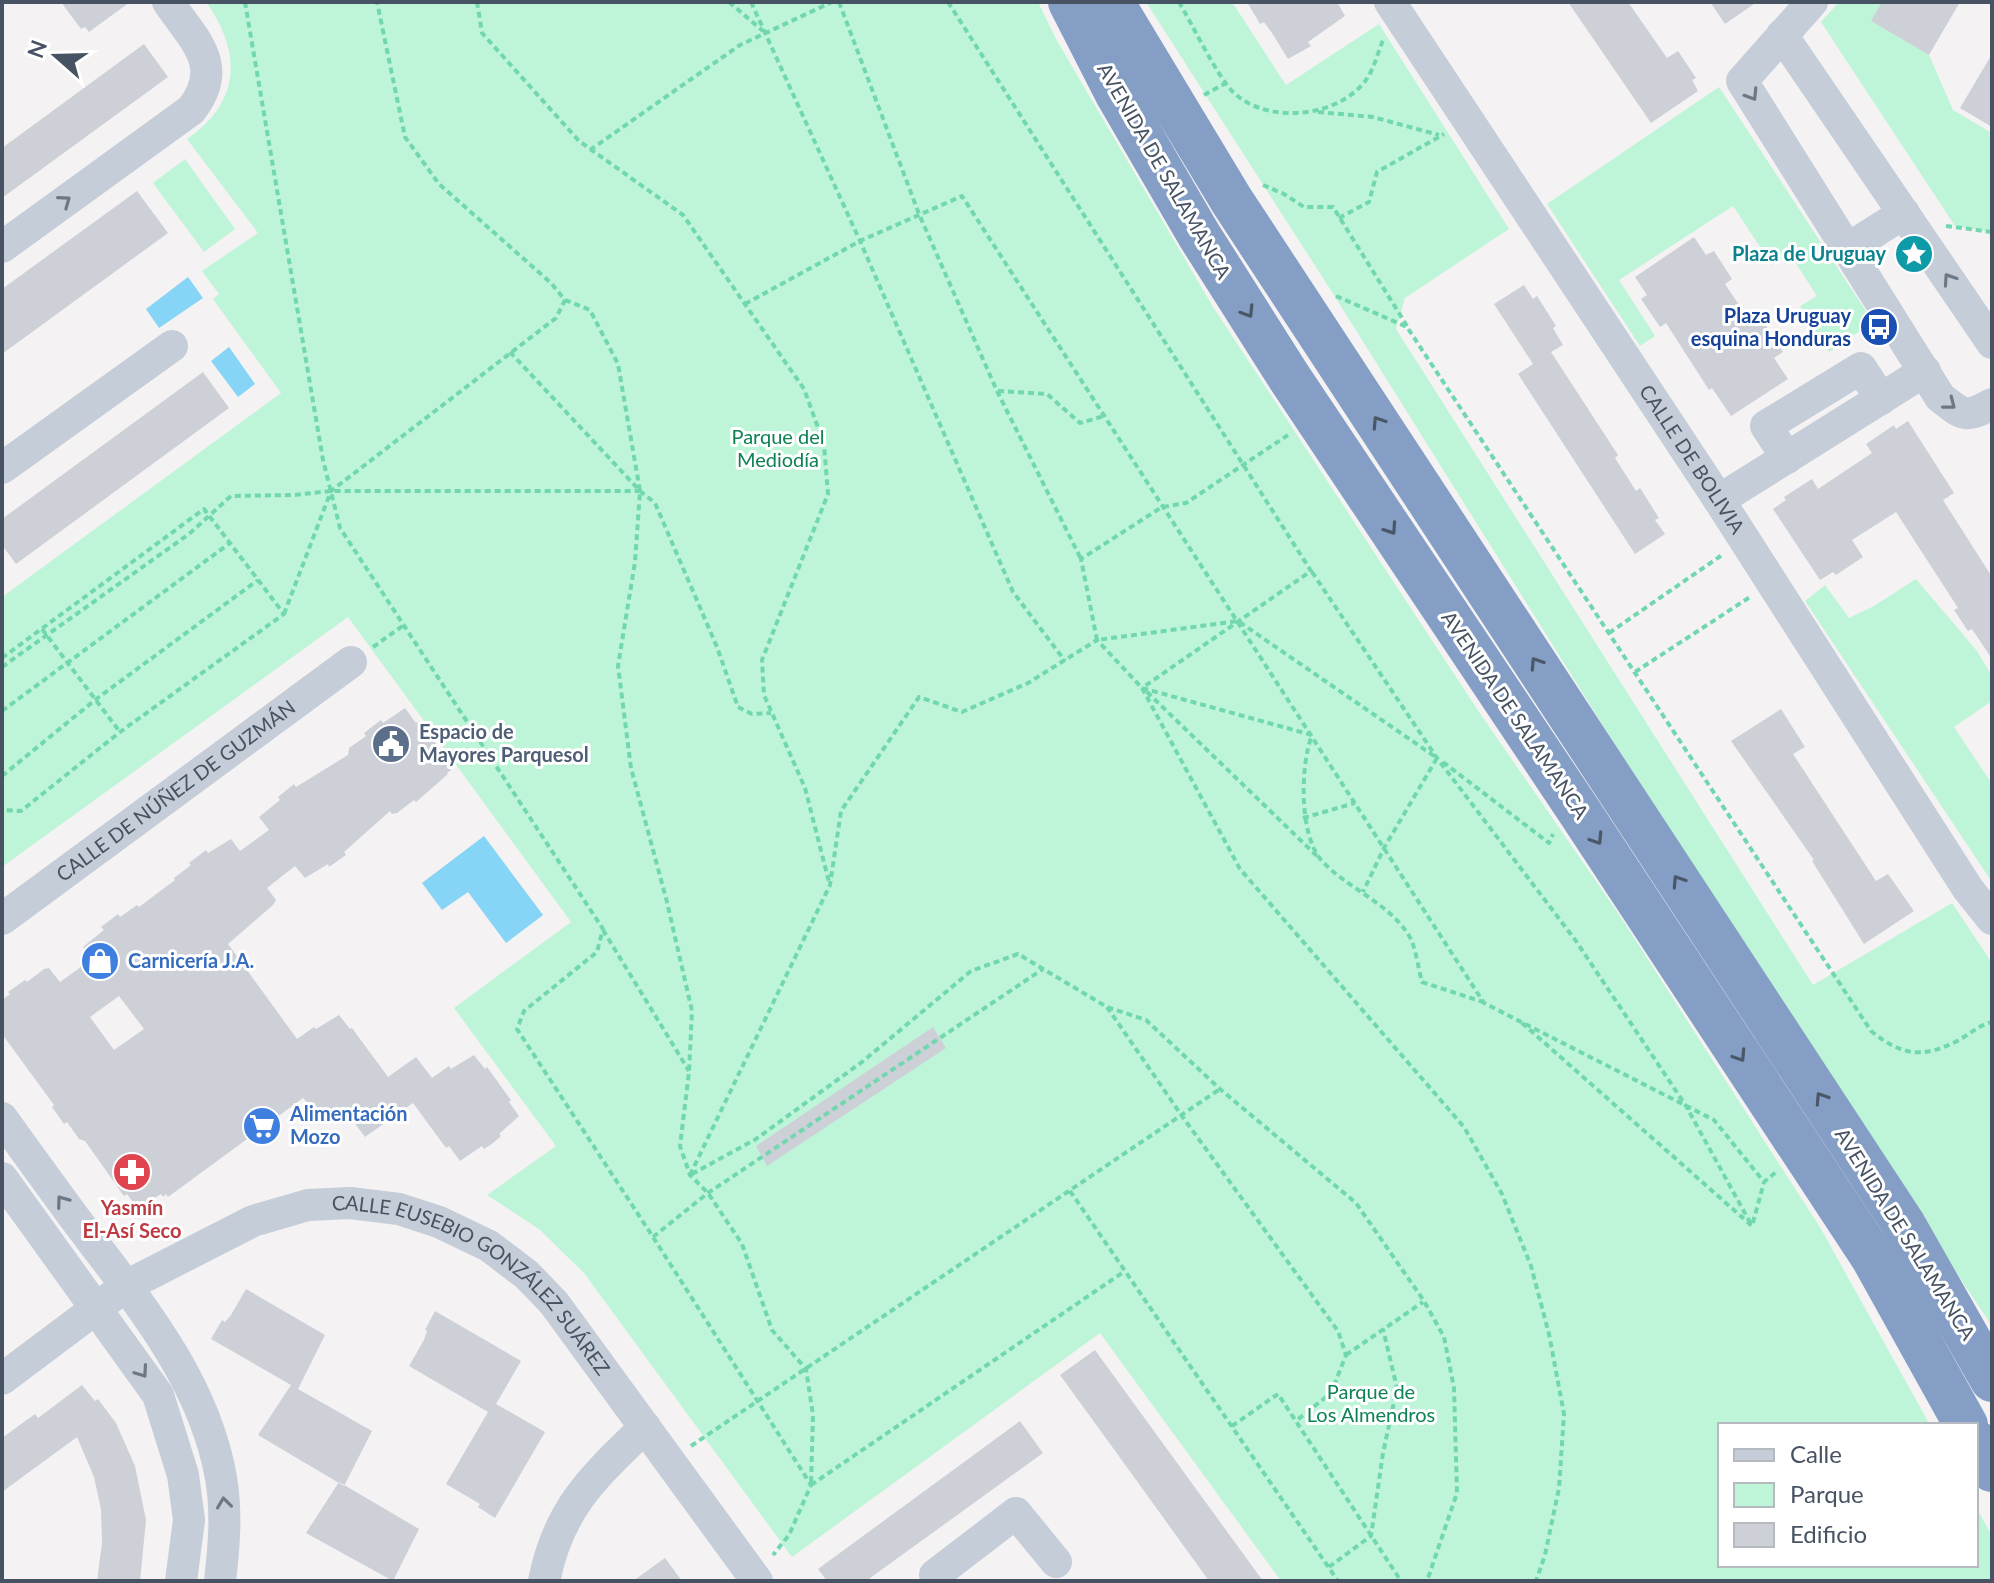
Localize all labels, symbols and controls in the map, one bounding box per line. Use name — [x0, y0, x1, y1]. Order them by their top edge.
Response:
north arrow — [16, 16, 96, 96]
text: N — [21, 36, 52, 62]
street label: AVENIDA DE SALAMANCA — [1093, 58, 1237, 283]
one-way arrow — [1742, 86, 1757, 101]
one-way arrow — [56, 196, 71, 211]
place icon: Plaza de Uruguay — [1893, 233, 1935, 275]
place label: Plaza de Uruguay — [1732, 241, 1886, 265]
one-way arrow — [1943, 273, 1958, 287]
place label: Plaza Uruguay esquina Honduras — [1691, 303, 1851, 350]
one-way arrow — [1238, 304, 1253, 318]
bus stop icon: Plaza Uruguay esquina Honduras — [1858, 306, 1900, 348]
street label: CALLE DE BOLIVIA — [1635, 380, 1751, 538]
one-way arrow — [1941, 394, 1956, 408]
one-way arrow — [1372, 417, 1387, 431]
park label: Parque del Mediodía — [731, 424, 825, 471]
one-way arrow — [1381, 521, 1396, 535]
street label: AVENIDA DE SALAMANCA — [1437, 606, 1595, 823]
one-way arrow — [1530, 658, 1545, 672]
street label: CALLE DE NÚÑEZ DE GUZMÁN — [51, 694, 300, 886]
place label: Espacio de Mayores Parquesol — [419, 719, 589, 766]
public building icon: Espacio de Mayores Parquesol — [370, 723, 412, 765]
one-way arrow — [1588, 830, 1603, 845]
one-way arrow — [1673, 875, 1688, 889]
shop icon: Carnicería J.A. — [79, 940, 121, 982]
place label: Carnicería J.A. — [128, 948, 254, 972]
one-way arrow — [1730, 1048, 1745, 1062]
one-way arrow — [1815, 1093, 1830, 1107]
place label: Alimentación Mozo — [289, 1101, 408, 1148]
supermarket icon: Alimentación Mozo — [241, 1105, 283, 1147]
street label: AVENIDA DE SALAMANCA — [1831, 1123, 1981, 1344]
pharmacy icon: Yasmín El-Así Seco — [111, 1151, 153, 1193]
street label: CALLE EUSEBIO GONZÁLEZ SUÁREZ — [331, 1190, 615, 1379]
one-way arrow — [57, 1195, 72, 1210]
place label: Yasmín El-Así Seco — [82, 1195, 182, 1242]
one-way arrow — [132, 1363, 147, 1377]
park label: Parque de Los Almendros — [1307, 1379, 1435, 1426]
legend — [1718, 1423, 1978, 1567]
text: Calle — [1790, 1439, 1842, 1468]
text: Parque — [1790, 1479, 1864, 1508]
one-way arrow — [216, 1496, 233, 1510]
text: Edificio — [1790, 1519, 1867, 1548]

